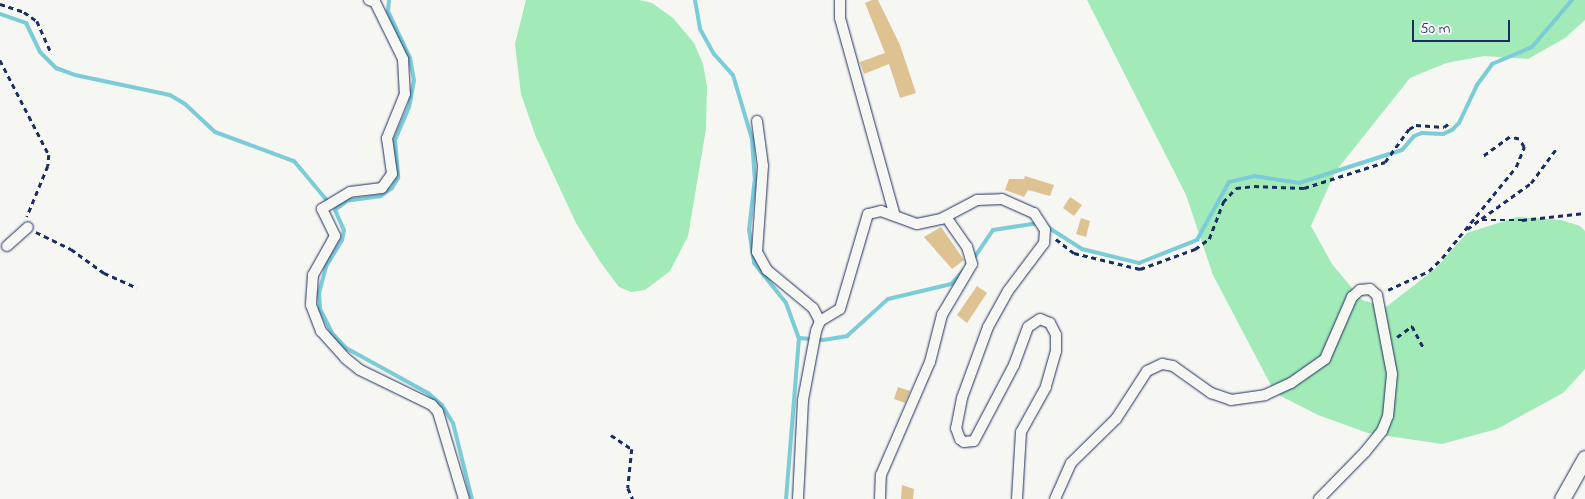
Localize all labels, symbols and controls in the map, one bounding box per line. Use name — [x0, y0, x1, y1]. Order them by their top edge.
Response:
scale bar — [1415, 10, 1512, 42]
text: 50 m — [1420, 18, 1450, 40]

